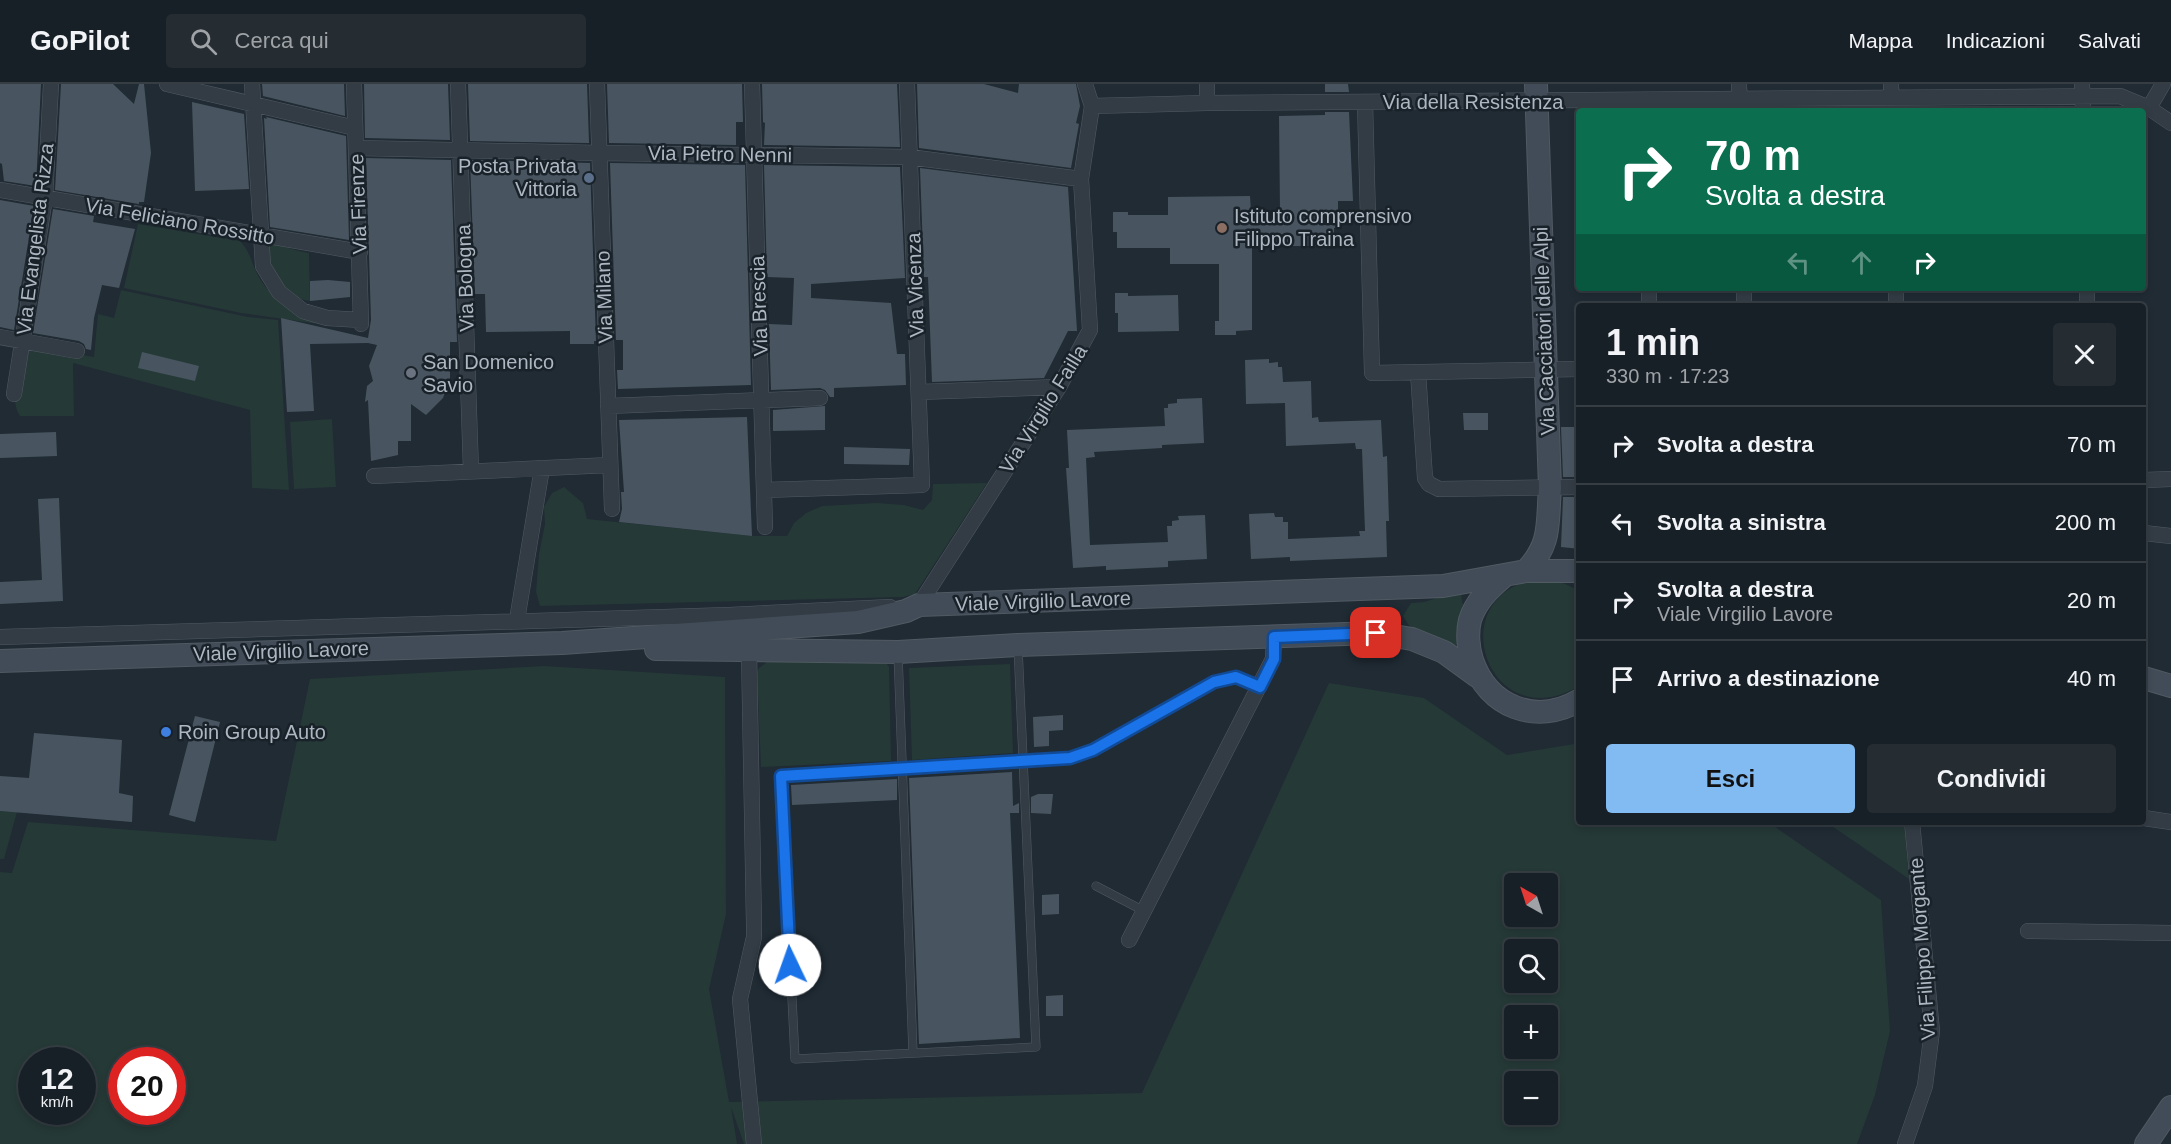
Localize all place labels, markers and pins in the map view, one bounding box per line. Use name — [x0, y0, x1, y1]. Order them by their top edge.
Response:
place label: Posta Privata Vittoria — [458, 155, 578, 200]
marker: Posta Privata Vittoria — [582, 171, 596, 185]
place label: Istituto comprensivo Filippo Traina — [1234, 205, 1412, 250]
marker: Istituto comprensivo Filippo Traina — [1215, 221, 1229, 235]
place label: San Domenico Savio — [423, 351, 554, 396]
marker: San Domenico Savio — [404, 366, 418, 380]
pin — [1350, 607, 1401, 658]
place label: Roin Group Auto — [178, 721, 326, 743]
marker: Roin Group Auto — [159, 725, 173, 739]

